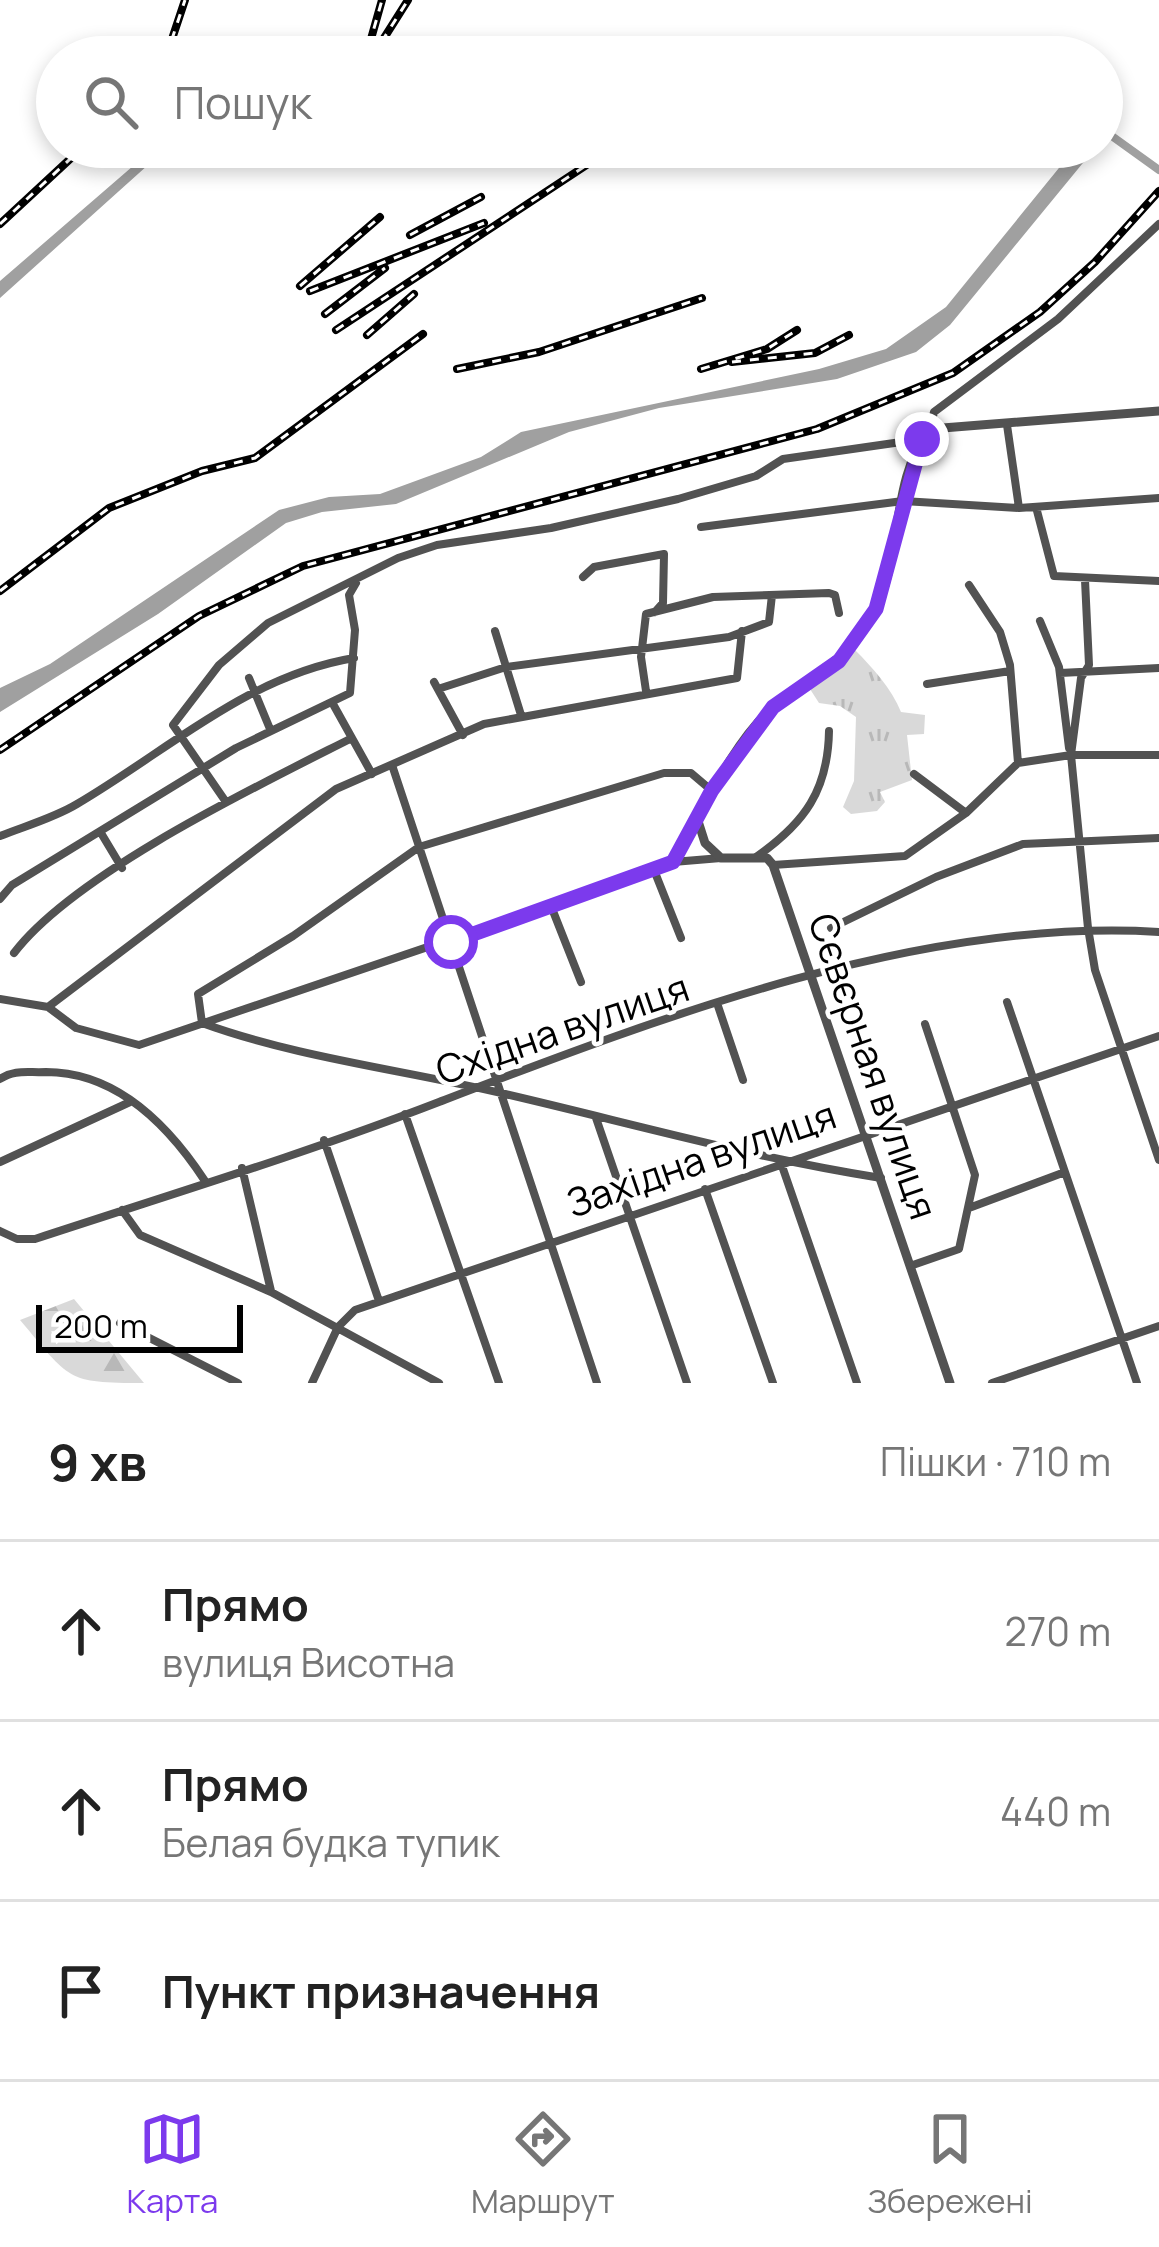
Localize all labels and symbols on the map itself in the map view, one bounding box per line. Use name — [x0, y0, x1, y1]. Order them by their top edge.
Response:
route end — [895, 412, 949, 466]
street label: Сєвєрная вулиця — [796, 906, 952, 1226]
route start — [424, 915, 478, 969]
street label: Східна вулиця — [428, 959, 696, 1097]
street label: Західна вулиця — [559, 1087, 843, 1229]
scale bar — [36, 1299, 243, 1352]

